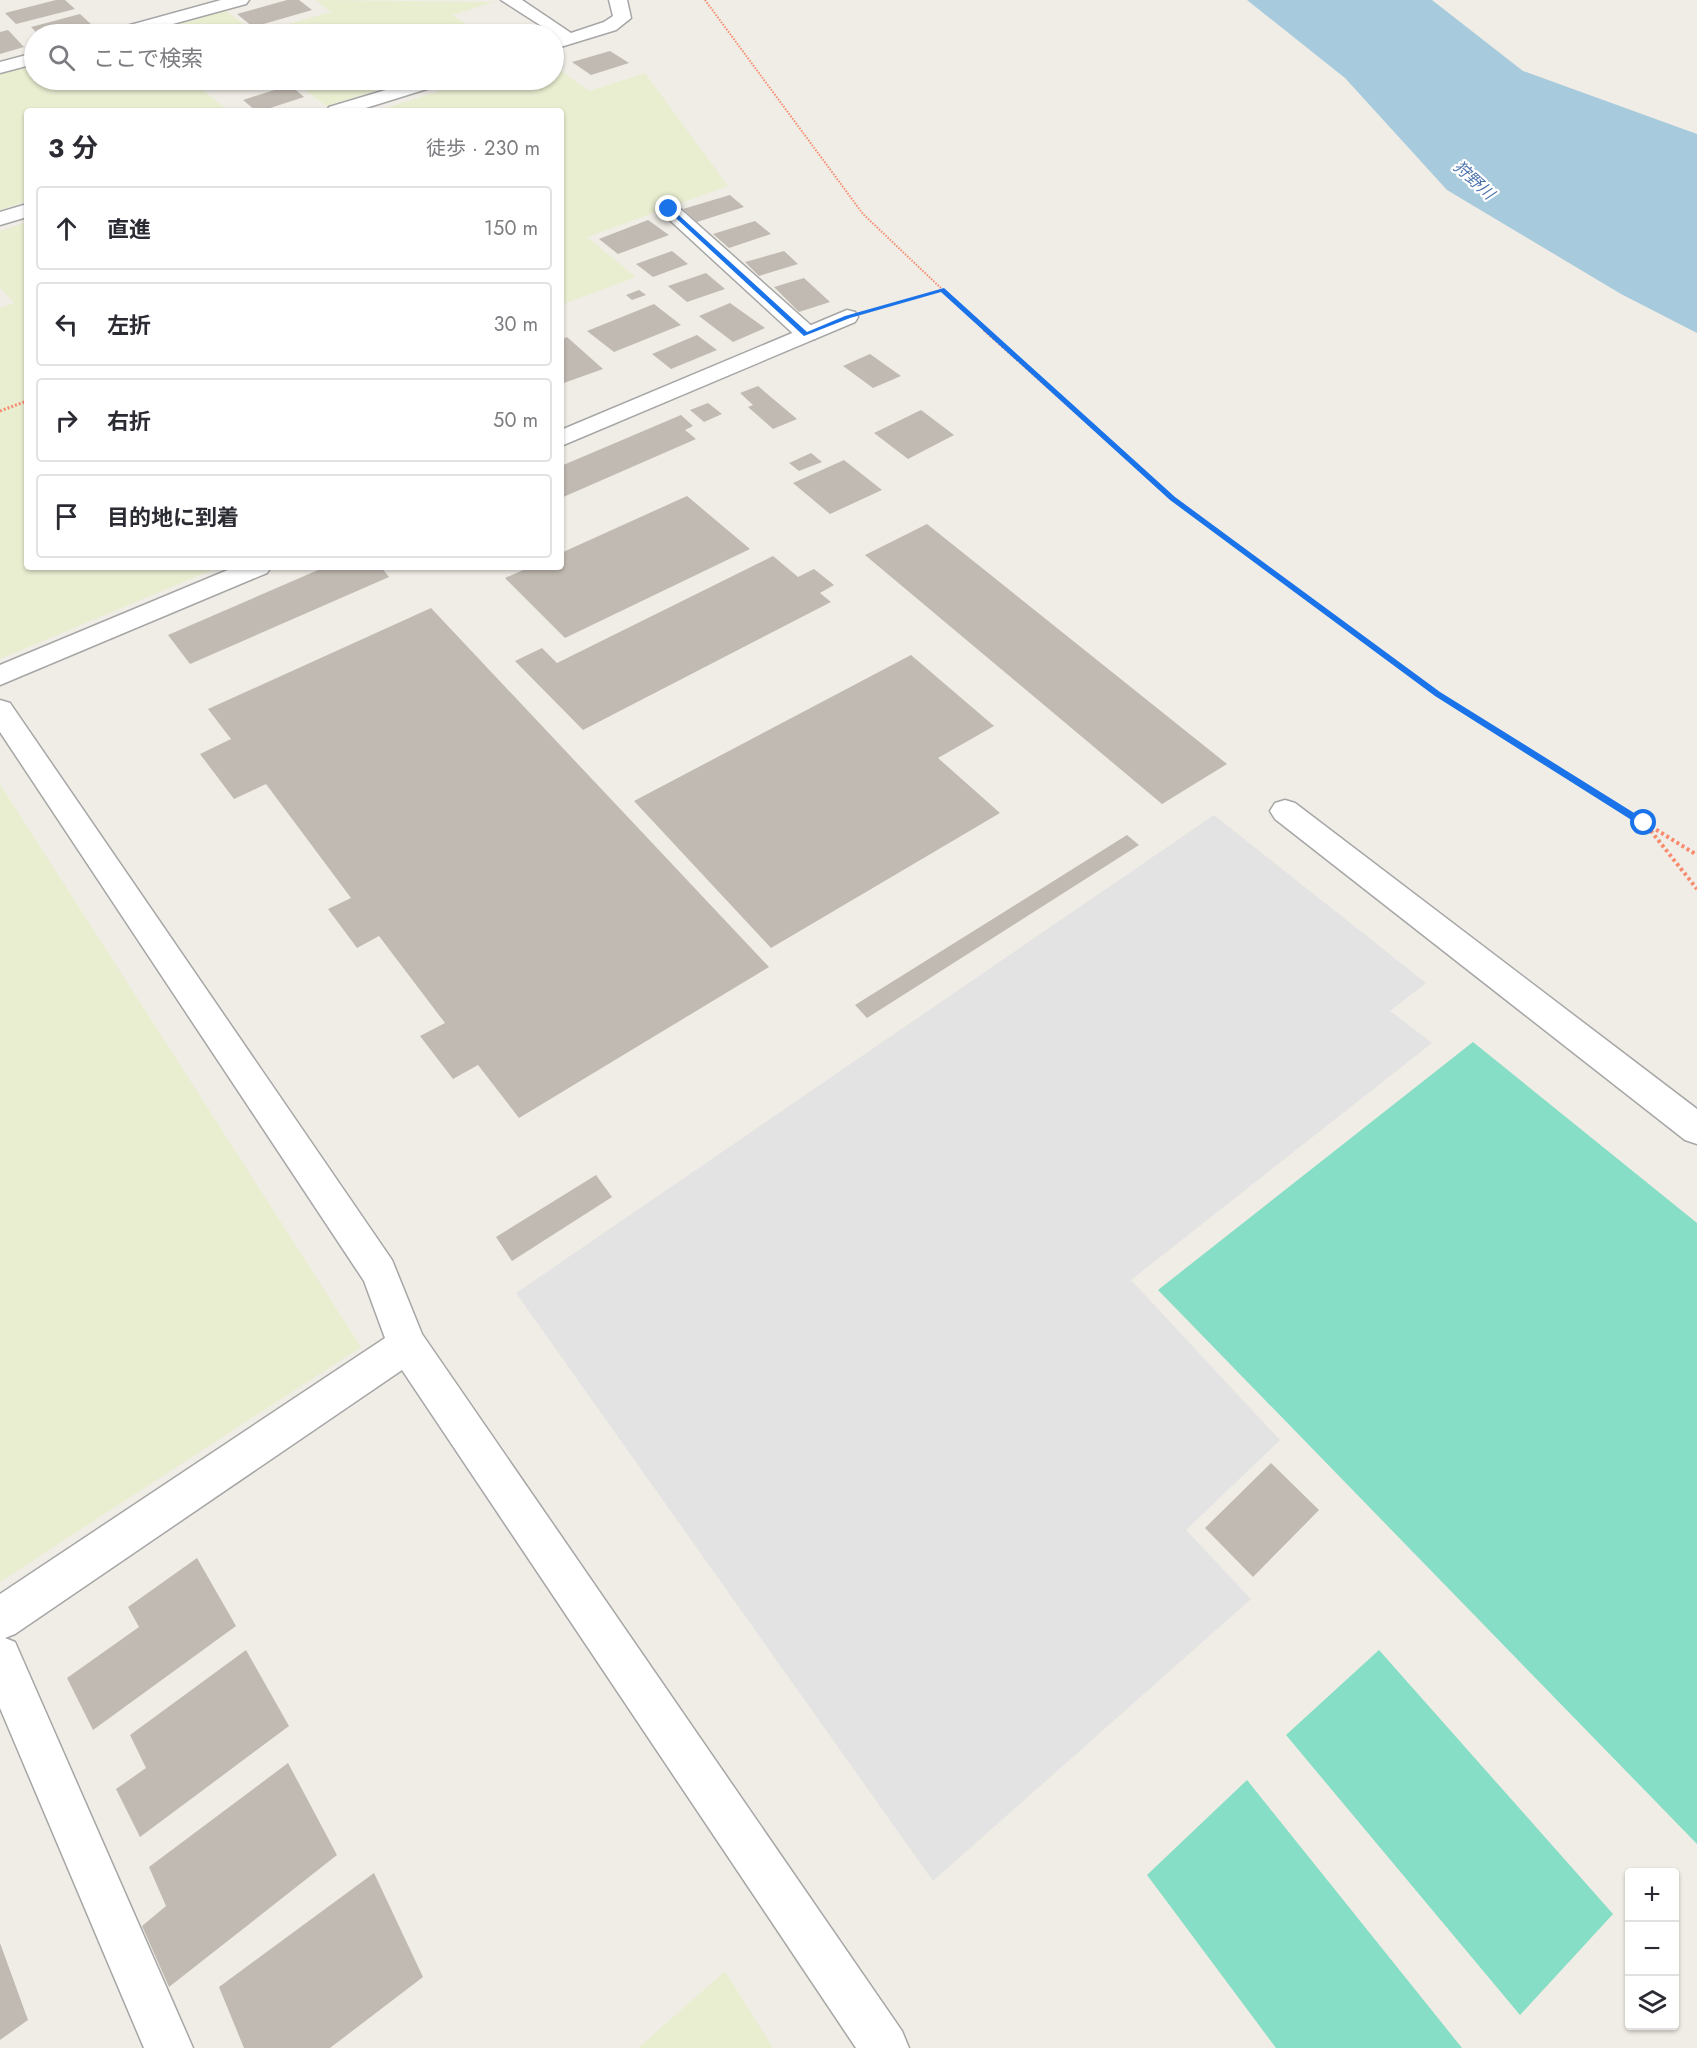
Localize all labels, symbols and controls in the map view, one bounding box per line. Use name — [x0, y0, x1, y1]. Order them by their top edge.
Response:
search box — [24, 24, 564, 90]
icon: search — [45, 41, 78, 74]
text: ここで検索 — [93, 42, 203, 74]
text: 3 分 — [48, 129, 98, 167]
text: 徒歩 · 230 m — [426, 134, 540, 163]
water label: 狩野川 — [1448, 155, 1501, 206]
route end — [655, 195, 681, 221]
icon: ahead — [50, 212, 83, 245]
text: 直進 — [107, 213, 151, 245]
text: 150 m — [484, 214, 538, 243]
icon: left — [50, 308, 83, 341]
text: 左折 — [107, 309, 151, 341]
text: 30 m — [493, 310, 538, 339]
icon: right — [50, 404, 83, 437]
text: 右折 — [107, 405, 151, 437]
text: 50 m — [493, 406, 538, 435]
icon: arrive — [50, 500, 83, 533]
text: 目的地に到着 — [107, 501, 239, 533]
route start — [1630, 809, 1656, 835]
map controls — [1625, 1868, 1679, 2030]
button: + — [1625, 1868, 1679, 1922]
button: − — [1625, 1922, 1679, 1976]
button: layers — [1625, 1976, 1679, 2030]

